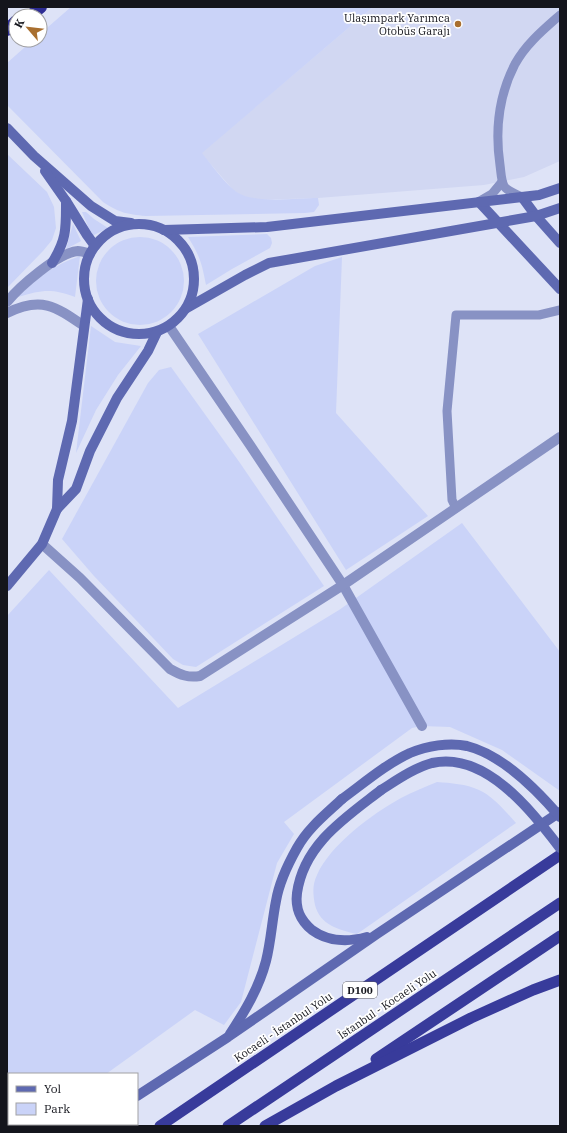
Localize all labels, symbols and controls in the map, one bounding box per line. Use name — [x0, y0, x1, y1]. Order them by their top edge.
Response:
north arrow — [8, 8, 48, 48]
place label: Ulaşımpark Yarımca Otobüs Garajı — [344, 11, 451, 38]
text: K — [11, 16, 28, 30]
marker: Ulaşımpark Yarımca Otobüs Garajı — [453, 19, 463, 29]
street label: İstanbul - Kocaeli Yolu — [335, 966, 439, 1042]
road number: D100 — [343, 982, 377, 998]
street label: Kocaeli - İstanbul Yolu — [231, 989, 335, 1065]
legend — [8, 1073, 138, 1125]
text: Yol — [44, 1081, 62, 1096]
text: Park — [44, 1101, 70, 1116]

